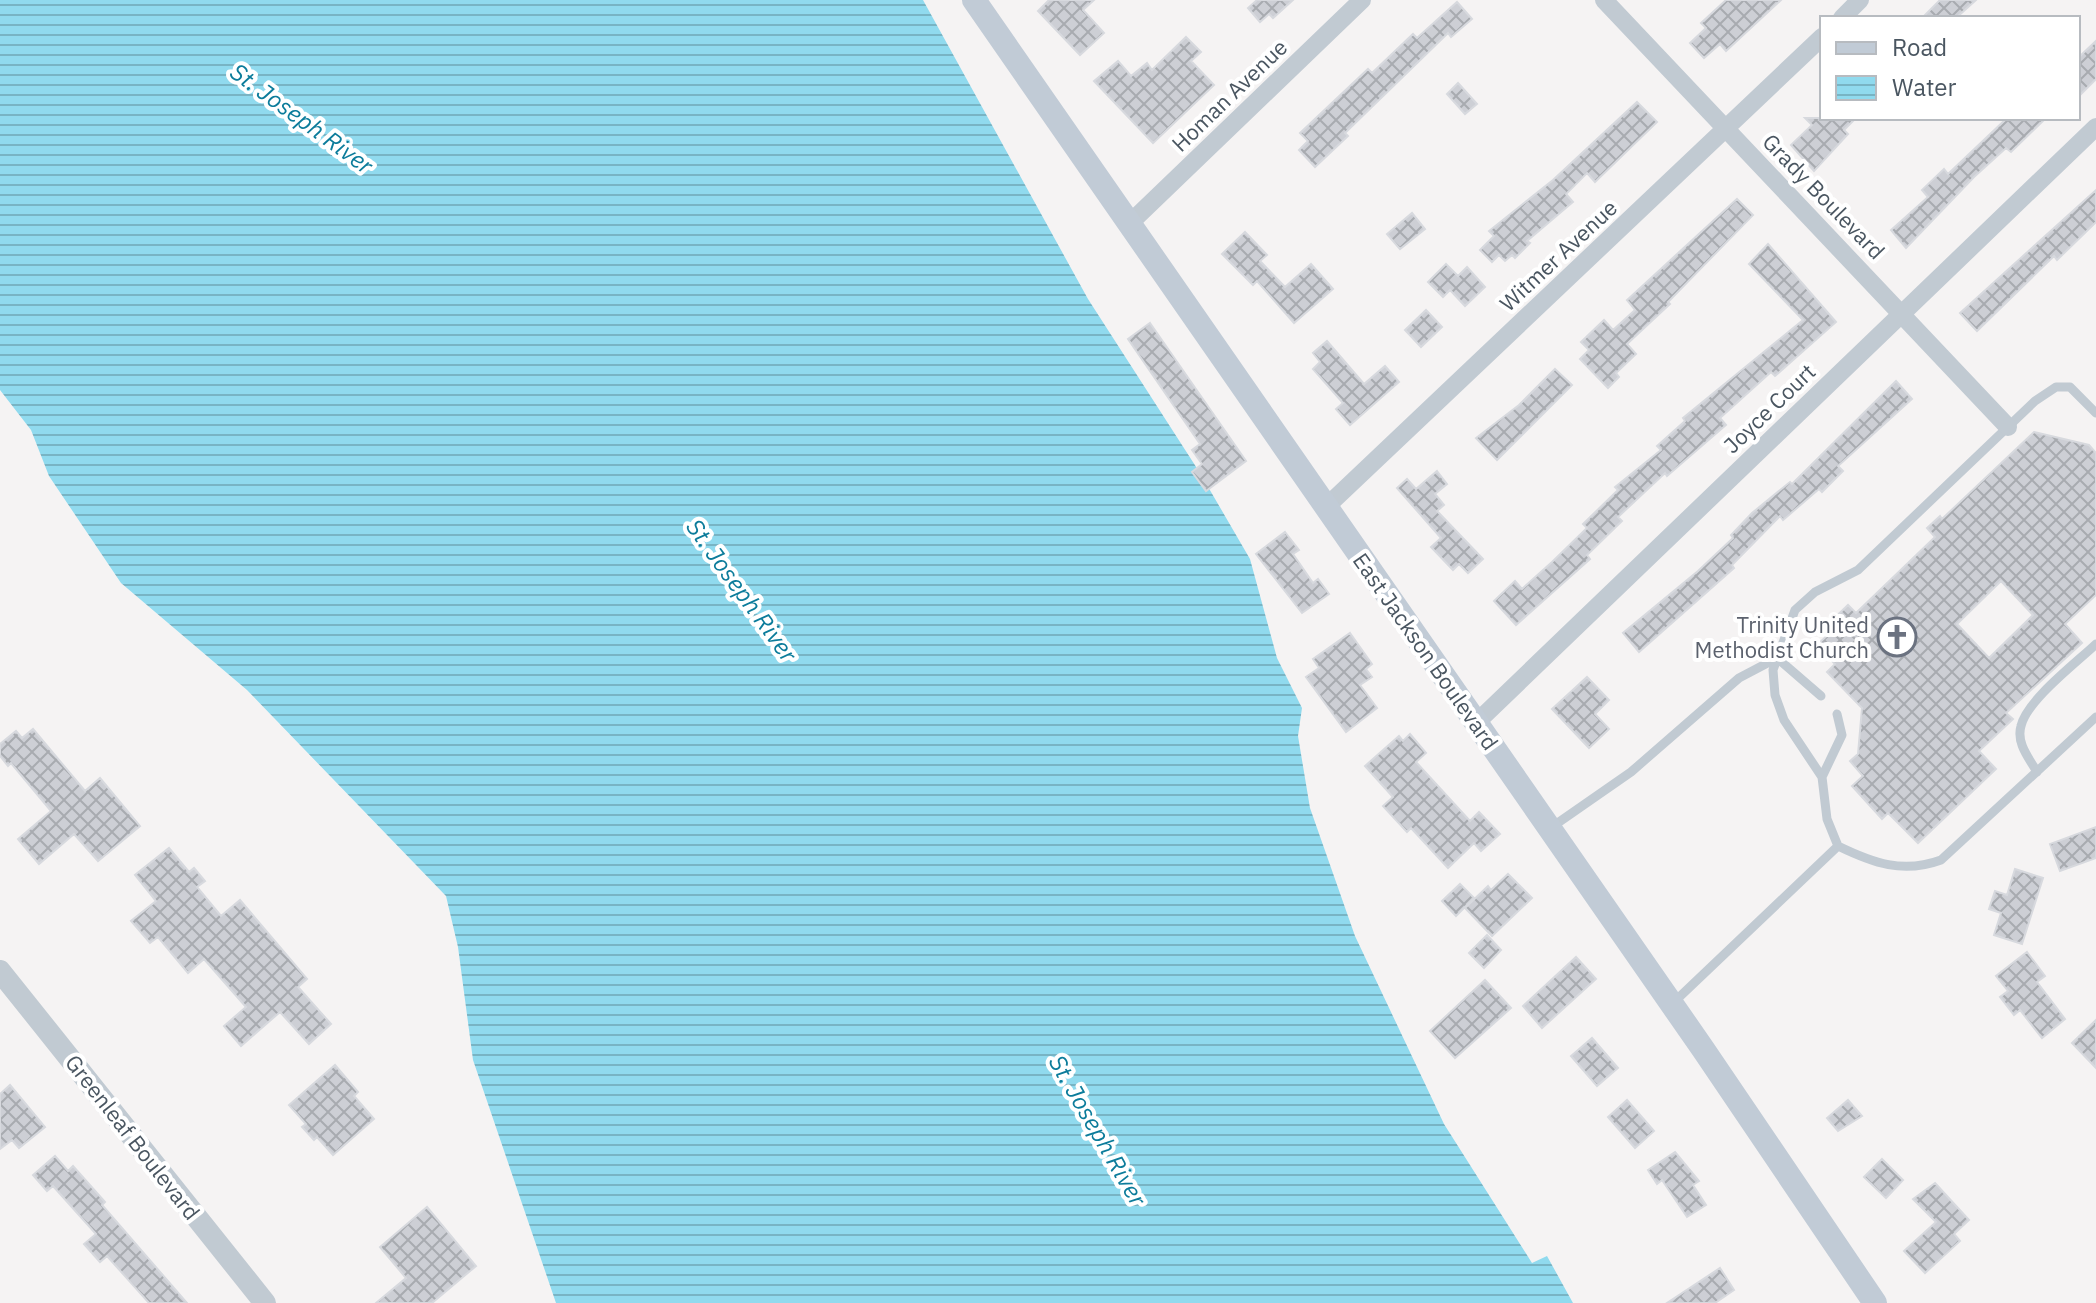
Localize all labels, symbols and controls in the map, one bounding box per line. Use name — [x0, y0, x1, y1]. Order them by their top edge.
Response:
legend — [1820, 16, 2080, 120]
text: Road — [1892, 31, 1947, 63]
street label: Homan Avenue — [1165, 32, 1293, 158]
water label: St. Joseph River — [224, 55, 381, 181]
text: Water — [1892, 71, 1956, 103]
street label: Grady Boulevard — [1757, 127, 1891, 265]
street label: Witmer Avenue — [1493, 193, 1623, 317]
street label: Joyce Court — [1717, 357, 1821, 459]
water label: St. Joseph River — [679, 512, 805, 669]
street label: East Jackson Boulevard — [1347, 547, 1505, 755]
place label: Trinity United Methodist Church — [1695, 610, 1869, 664]
church icon: Trinity United Methodist Church — [1876, 616, 1918, 658]
street label: Greenleaf Boulevard — [59, 1048, 207, 1226]
water label: St. Joseph River — [1042, 1049, 1155, 1212]

